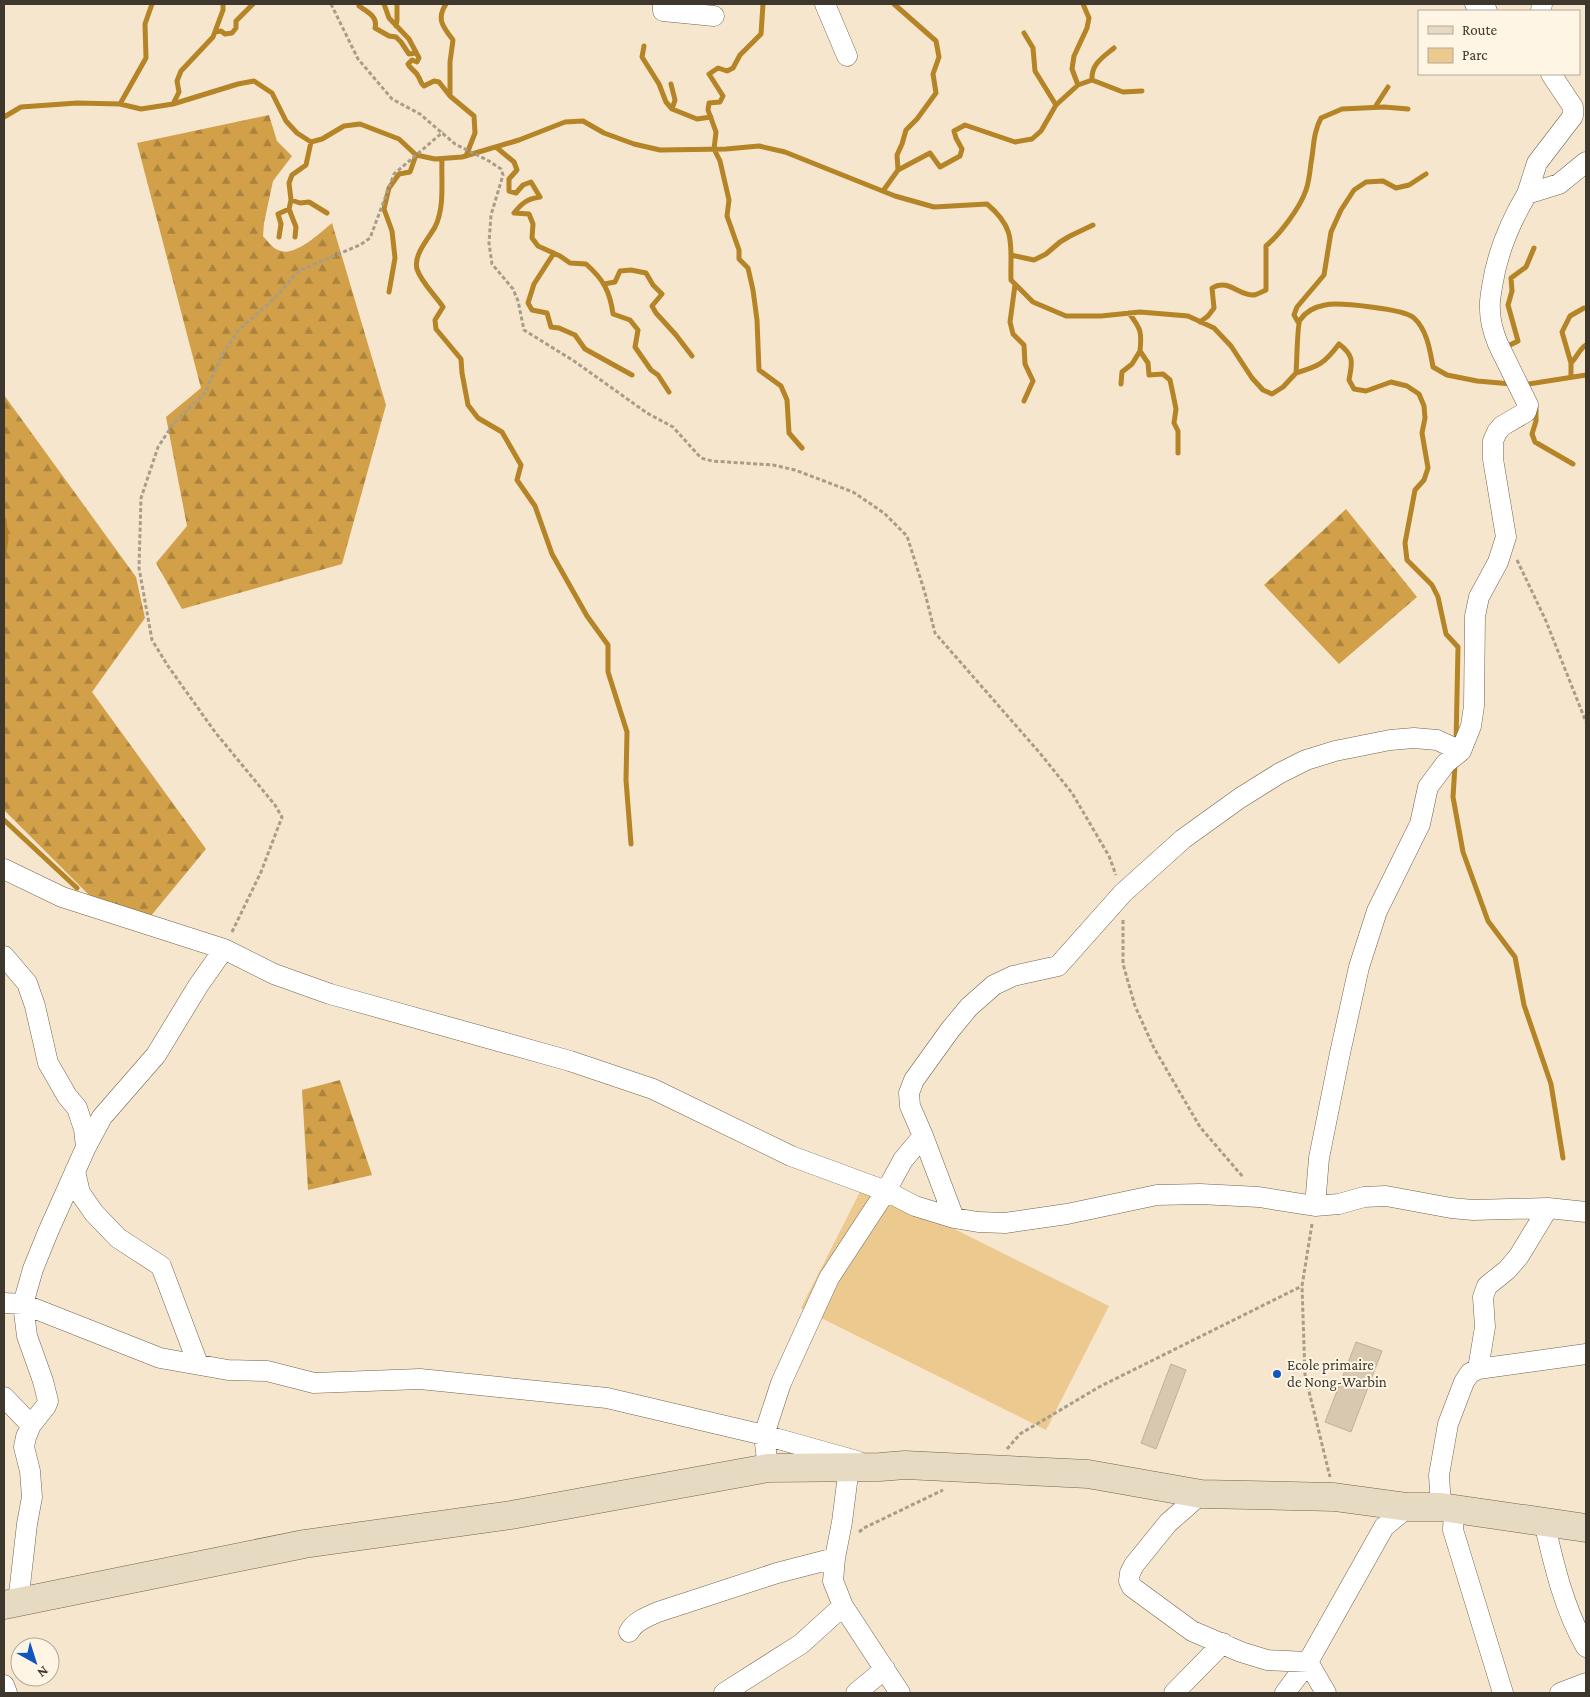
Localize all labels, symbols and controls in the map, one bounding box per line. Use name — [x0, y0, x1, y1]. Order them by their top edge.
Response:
legend — [1418, 10, 1580, 75]
text: Route — [1462, 22, 1497, 38]
text: Parc — [1462, 47, 1488, 63]
place label: Ecole primaire de Nong-Warbin — [1287, 1357, 1387, 1391]
marker: Ecole primaire de Nong-Warbin — [1271, 1368, 1283, 1380]
north arrow — [10, 1637, 60, 1687]
text: N — [34, 1663, 52, 1682]

